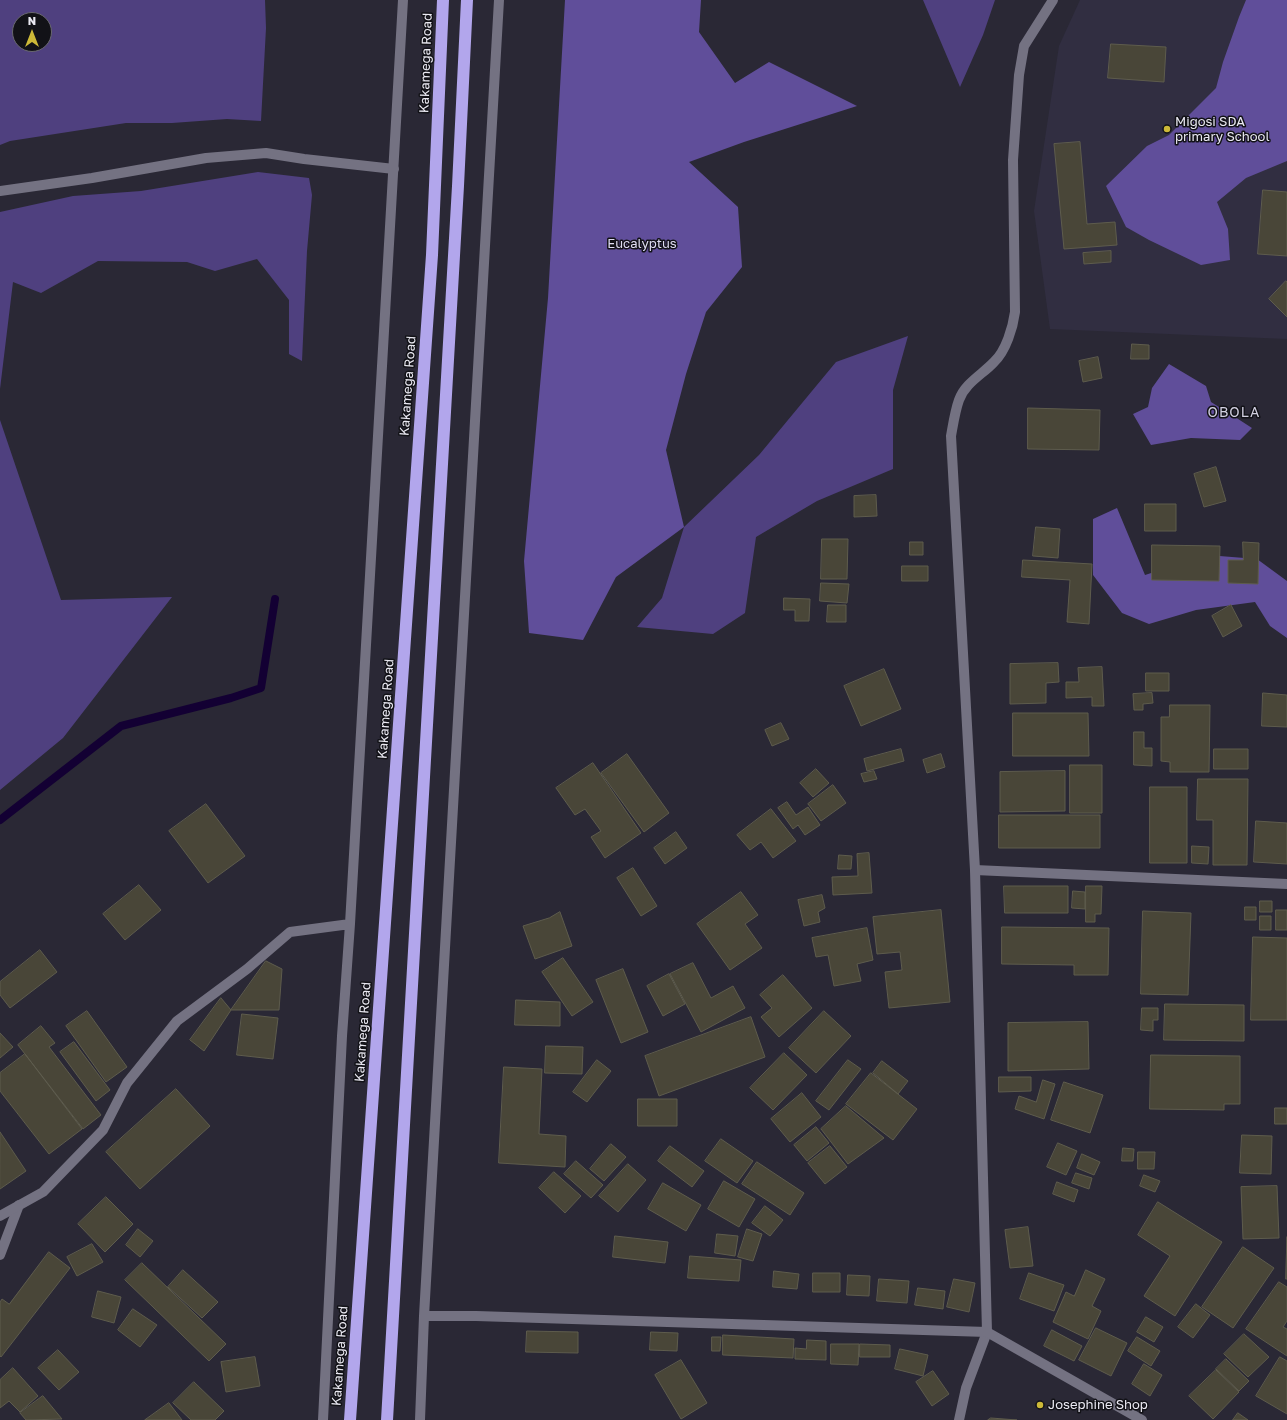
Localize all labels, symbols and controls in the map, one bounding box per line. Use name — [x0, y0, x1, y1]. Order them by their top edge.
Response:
north arrow — [12, 12, 52, 52]
street label: Kakamega Road — [416, 13, 436, 113]
text: N — [28, 14, 36, 27]
place label: Migosi SDA primary School — [1175, 114, 1270, 145]
marker: Migosi SDA primary School — [1162, 124, 1172, 134]
park label: Eucalyptus — [607, 236, 677, 252]
street label: Kakamega Road — [397, 335, 419, 437]
district label: OBOLA — [1208, 405, 1260, 421]
street label: Kakamega Road — [375, 658, 397, 760]
street label: Kakamega Road — [352, 981, 374, 1083]
street label: Kakamega Road — [329, 1305, 351, 1407]
place label: Josephine Shop — [1048, 1397, 1148, 1413]
marker: Josephine Shop — [1035, 1400, 1045, 1410]

